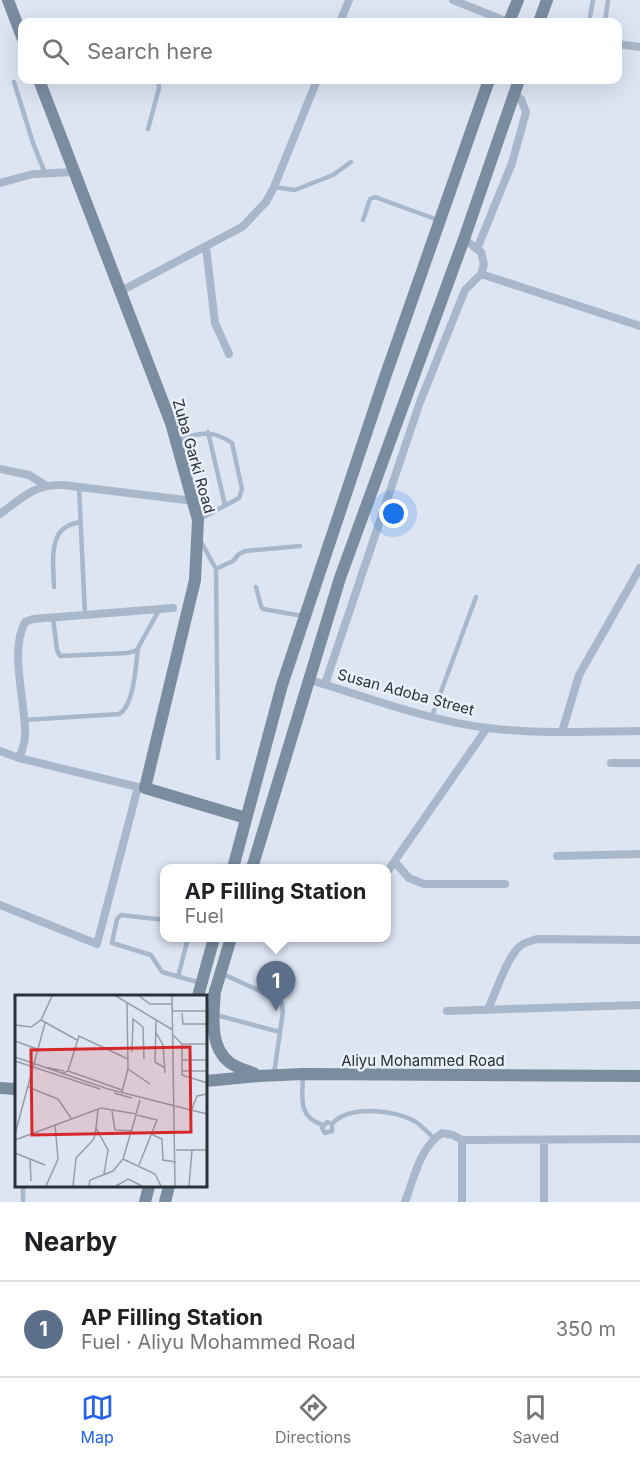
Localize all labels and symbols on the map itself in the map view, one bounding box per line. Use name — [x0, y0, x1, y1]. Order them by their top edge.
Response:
street label: Zuba Garki Road — [169, 397, 219, 515]
your location — [379, 499, 408, 528]
street label: Susan Adoba Street — [336, 665, 477, 719]
pin: 1 — [256, 962, 296, 1011]
inset map — [15, 995, 207, 1187]
street label: Aliyu Mohammed Road — [341, 1051, 505, 1070]

